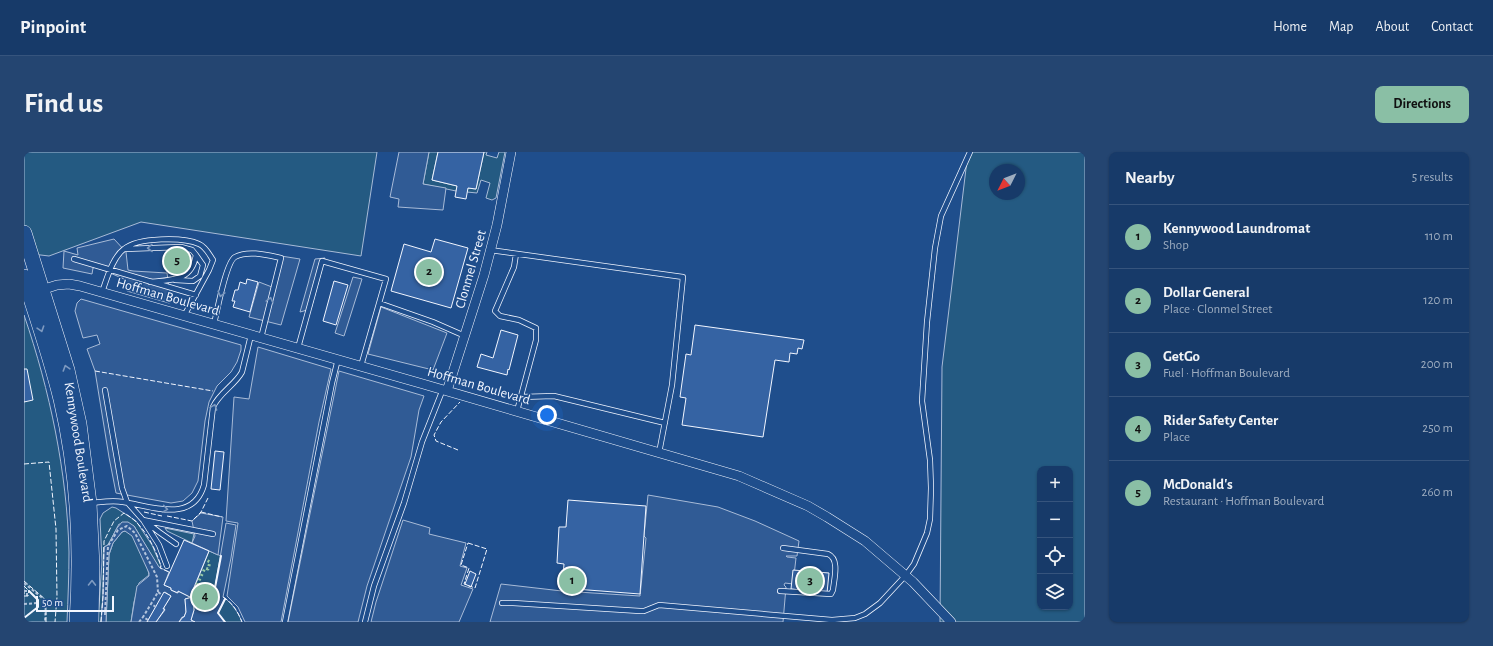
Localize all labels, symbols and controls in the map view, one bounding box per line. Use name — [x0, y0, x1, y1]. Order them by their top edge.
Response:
text: Pinpoint — [20, 18, 86, 37]
text: Home — [1273, 20, 1307, 34]
text: Map — [1329, 20, 1353, 34]
text: About — [1375, 20, 1409, 34]
text: Contact — [1431, 20, 1473, 34]
button: Directions — [1375, 86, 1469, 123]
text: Find us — [24, 90, 103, 118]
north arrow — [989, 164, 1025, 200]
text: Nearby — [1125, 169, 1175, 186]
text: 5 results — [1412, 171, 1453, 184]
text: Kennywood Laundromat — [1163, 221, 1310, 236]
street label: Clonmel Street — [453, 228, 489, 310]
text: 1 — [1136, 230, 1140, 243]
text: 110 m — [1425, 230, 1453, 243]
text: Shop — [1163, 239, 1189, 252]
one-way arrow — [147, 243, 153, 252]
pin: 5 — [164, 246, 190, 276]
pin: 2 — [416, 257, 442, 287]
street label: Hoffman Boulevard — [115, 276, 221, 318]
text: Dollar General — [1163, 285, 1250, 300]
one-way arrow — [218, 291, 226, 297]
text: 2 — [1135, 294, 1141, 307]
text: 120 m — [1423, 294, 1453, 307]
one-way arrow — [266, 297, 274, 303]
text: Place · Clonmel Street — [1163, 303, 1272, 316]
one-way arrow — [36, 326, 45, 333]
text: GetGo — [1163, 349, 1200, 364]
text: 3 — [1135, 358, 1141, 371]
text: 200 m — [1421, 358, 1453, 371]
one-way arrow — [62, 364, 71, 371]
street label: Hoffman Boulevard — [426, 365, 532, 407]
text: Fuel · Hoffman Boulevard — [1163, 367, 1290, 380]
street label: Kennywood Boulevard — [62, 381, 94, 503]
one-way arrow — [209, 403, 218, 410]
your location — [537, 405, 557, 425]
text: Rider Safety Center — [1163, 413, 1278, 428]
text: 4 — [1135, 422, 1141, 435]
text: 250 m — [1422, 422, 1453, 435]
text: Place — [1163, 431, 1190, 444]
map controls — [1037, 466, 1073, 610]
button: + — [1037, 466, 1073, 502]
text: McDonald's — [1163, 477, 1233, 492]
text: 5 — [1135, 486, 1141, 499]
text: 260 m — [1422, 486, 1453, 499]
text: Restaurant · Hoffman Boulevard — [1163, 495, 1324, 508]
button: − — [1037, 502, 1073, 538]
one-way arrow — [162, 505, 168, 513]
button: locate — [1037, 538, 1073, 574]
pin: 1 — [559, 566, 585, 596]
pin: 3 — [797, 566, 823, 596]
button: layers — [1037, 574, 1073, 610]
one-way arrow — [88, 580, 96, 586]
pin: 4 — [192, 582, 218, 612]
scale bar — [36, 594, 114, 613]
text: 50 m — [42, 597, 63, 608]

